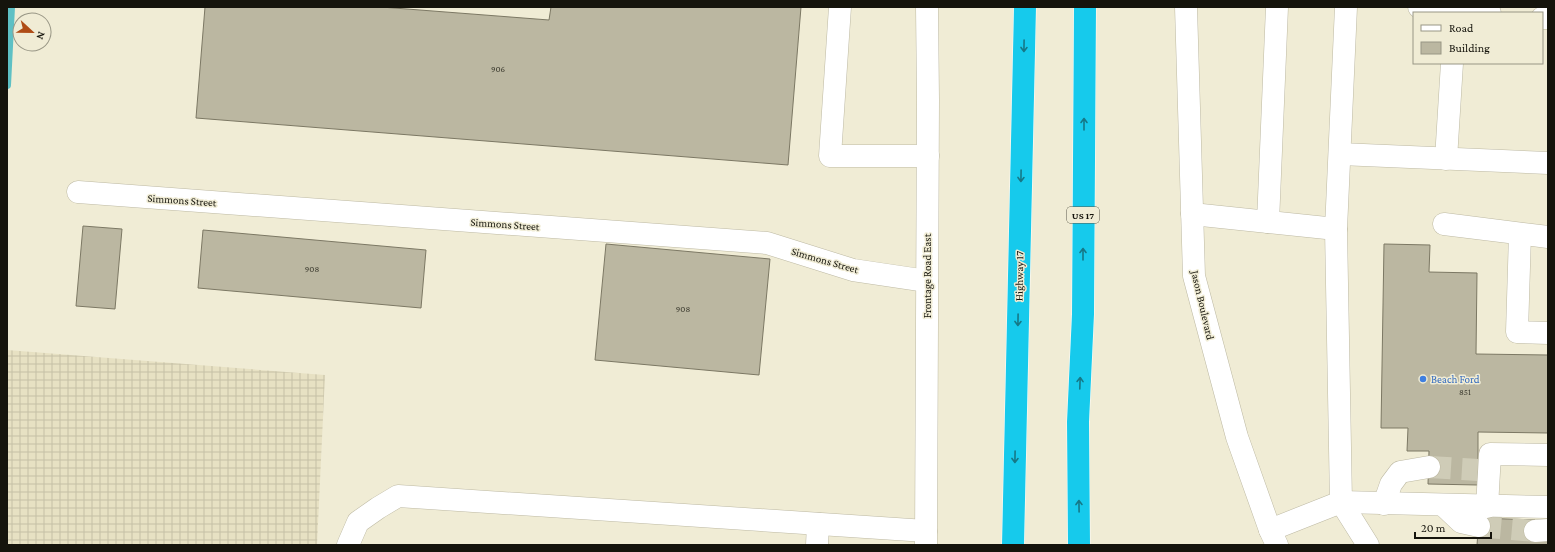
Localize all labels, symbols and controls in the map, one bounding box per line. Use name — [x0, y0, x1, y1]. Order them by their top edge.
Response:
north arrow — [12, 12, 52, 52]
legend — [1413, 12, 1543, 64]
text: Road — [1449, 21, 1474, 35]
text: N — [34, 30, 48, 42]
one-way arrow — [1020, 39, 1028, 52]
text: Building — [1449, 41, 1490, 55]
house number: 906 — [491, 64, 506, 74]
one-way arrow — [1080, 118, 1088, 131]
one-way arrow — [1017, 169, 1025, 182]
street label: Simmons Street — [147, 192, 217, 208]
road number: US 17 — [1067, 207, 1099, 223]
street label: Simmons Street — [470, 216, 540, 232]
street label: Frontage Road East — [921, 233, 934, 318]
street label: Simmons Street — [790, 245, 860, 275]
one-way arrow — [1079, 248, 1087, 261]
street label: Highway 17 — [1013, 251, 1026, 301]
house number: 908 — [305, 264, 319, 274]
street label: Jason Boulevard — [1188, 268, 1217, 341]
house number: 908 — [676, 304, 690, 314]
one-way arrow — [1014, 313, 1022, 326]
place label: Beach Ford — [1431, 373, 1480, 385]
marker: Beach Ford — [1418, 374, 1428, 384]
one-way arrow — [1076, 377, 1084, 390]
house number: 851 — [1459, 387, 1471, 397]
one-way arrow — [1011, 450, 1019, 463]
one-way arrow — [1075, 500, 1083, 513]
scale bar — [1415, 514, 1491, 540]
text: 20 m — [1421, 521, 1446, 535]

